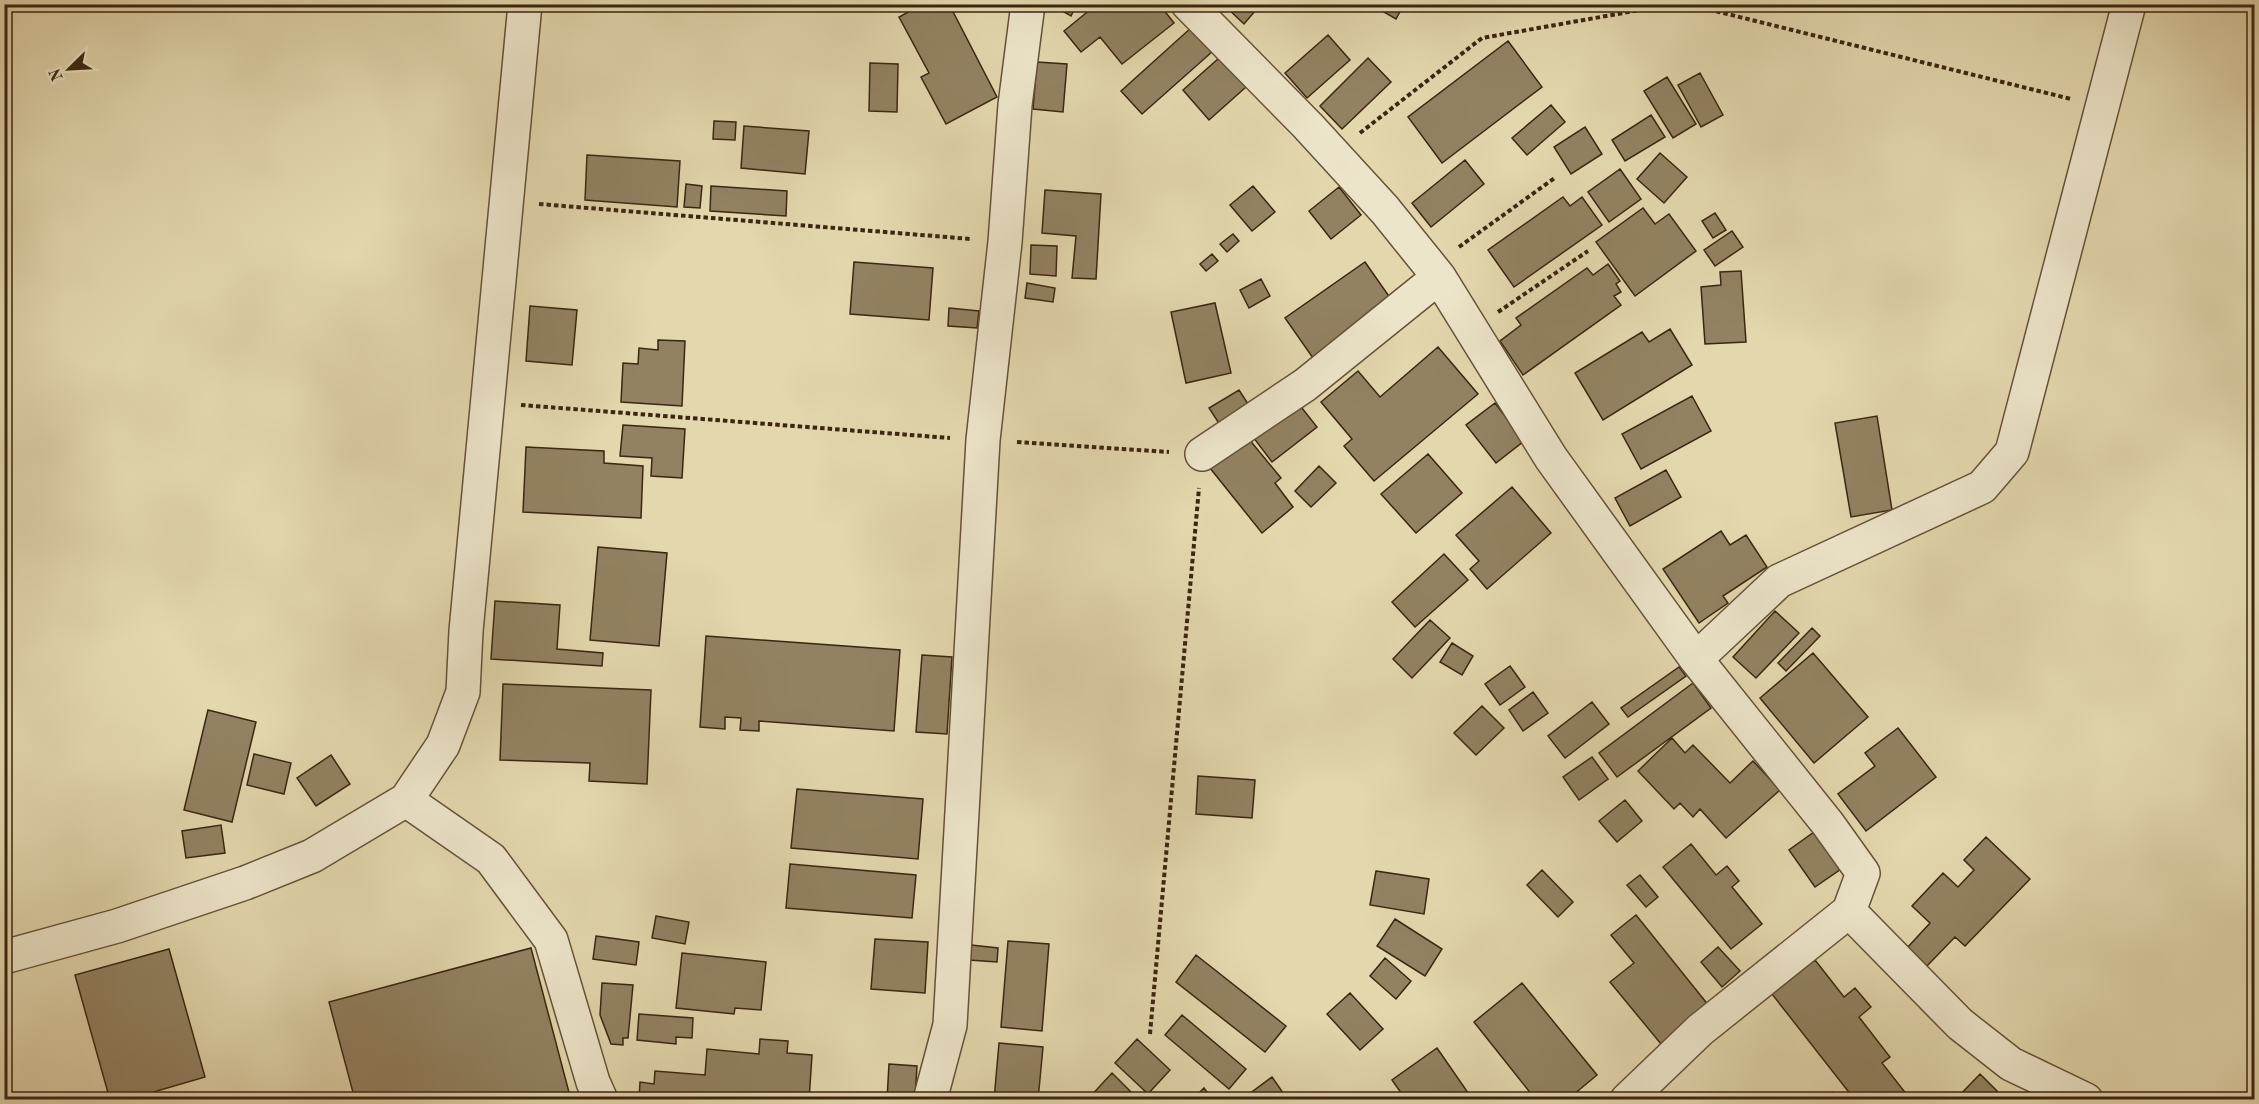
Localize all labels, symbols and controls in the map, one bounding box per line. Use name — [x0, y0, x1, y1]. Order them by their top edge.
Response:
north arrow — [39, 39, 99, 99]
text: N — [47, 65, 67, 83]

